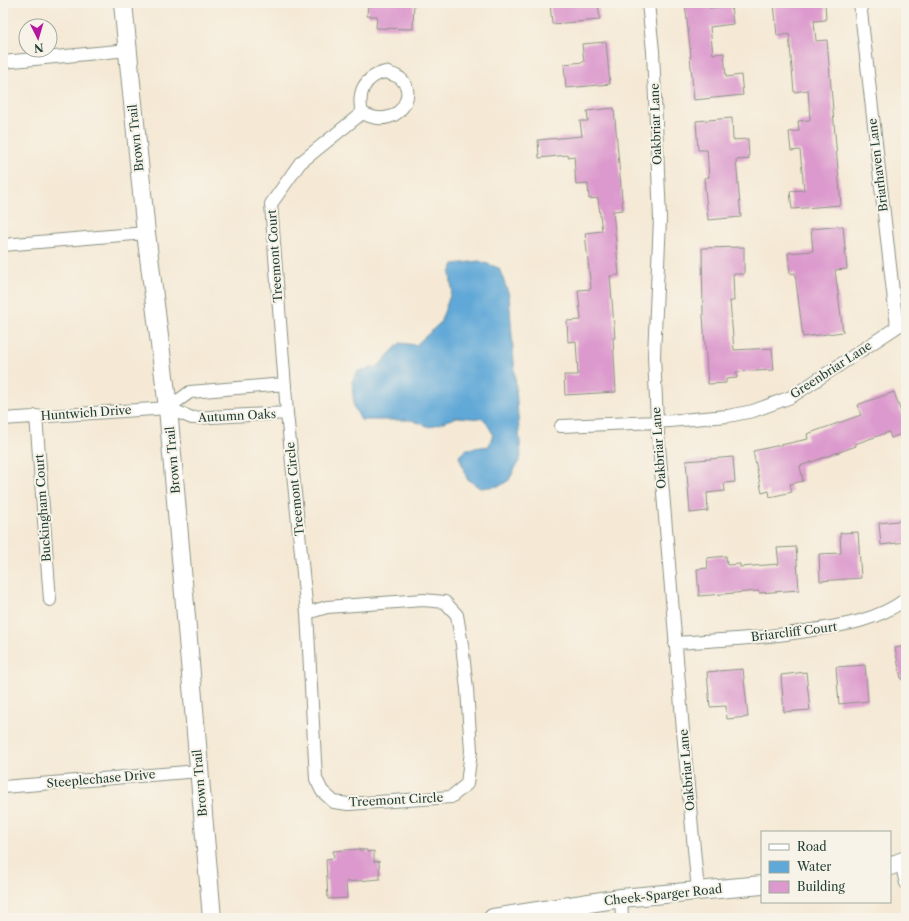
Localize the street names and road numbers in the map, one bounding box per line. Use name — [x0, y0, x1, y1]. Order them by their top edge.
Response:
street label: Oakbriar Lane — [647, 83, 664, 165]
street label: Brown Trail — [124, 103, 146, 172]
street label: Briarhaven Lane — [864, 117, 891, 213]
street label: Treemont Court — [264, 208, 285, 303]
street label: Greenbriar Lane — [787, 337, 875, 402]
street label: Huntwich Drive — [40, 402, 132, 423]
street label: Autumn Oaks — [197, 406, 276, 425]
street label: Oakbriar Lane — [648, 406, 669, 489]
street label: Brown Trail — [162, 425, 183, 494]
street label: Treemont Circle — [282, 441, 307, 537]
street label: Buckingham Court — [31, 453, 54, 562]
street label: Briarcliff Court — [750, 619, 839, 644]
street label: Oakbriar Lane — [675, 728, 698, 812]
street label: Brown Trail — [189, 748, 210, 817]
street label: Steeplechase Drive — [46, 766, 156, 791]
street label: Treemont Circle — [348, 790, 444, 809]
street label: Cheek-Sparger Road — [603, 881, 723, 908]

